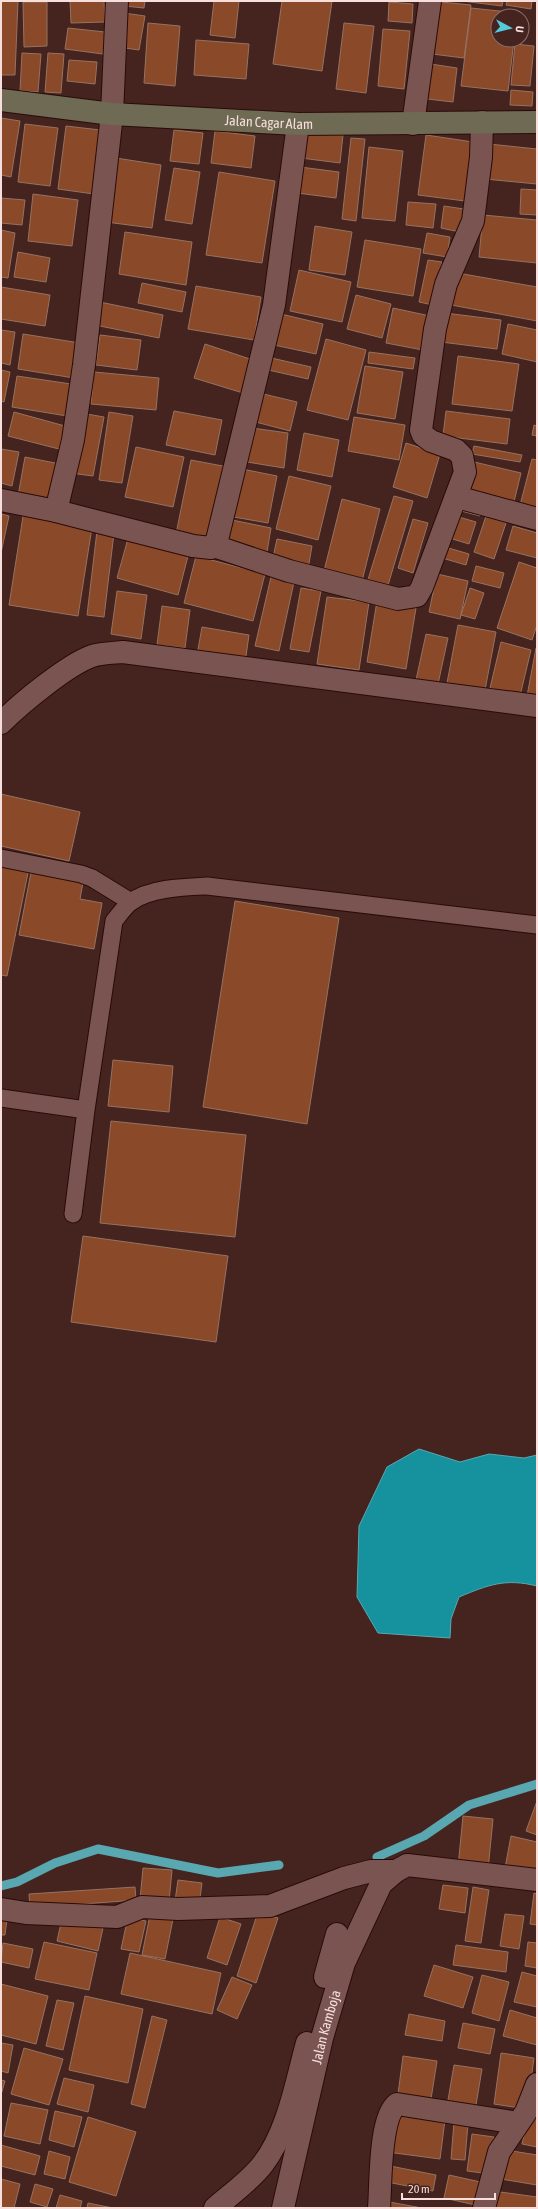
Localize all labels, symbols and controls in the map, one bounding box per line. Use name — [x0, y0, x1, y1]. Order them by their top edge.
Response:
north arrow — [490, 8, 530, 48]
text: U — [514, 25, 526, 33]
street label: Jalan Cagar Alam — [224, 112, 313, 132]
street label: Jalan Kamboja — [308, 1988, 344, 2066]
scale bar — [402, 2175, 495, 2201]
text: 20 m — [408, 2182, 430, 2196]

